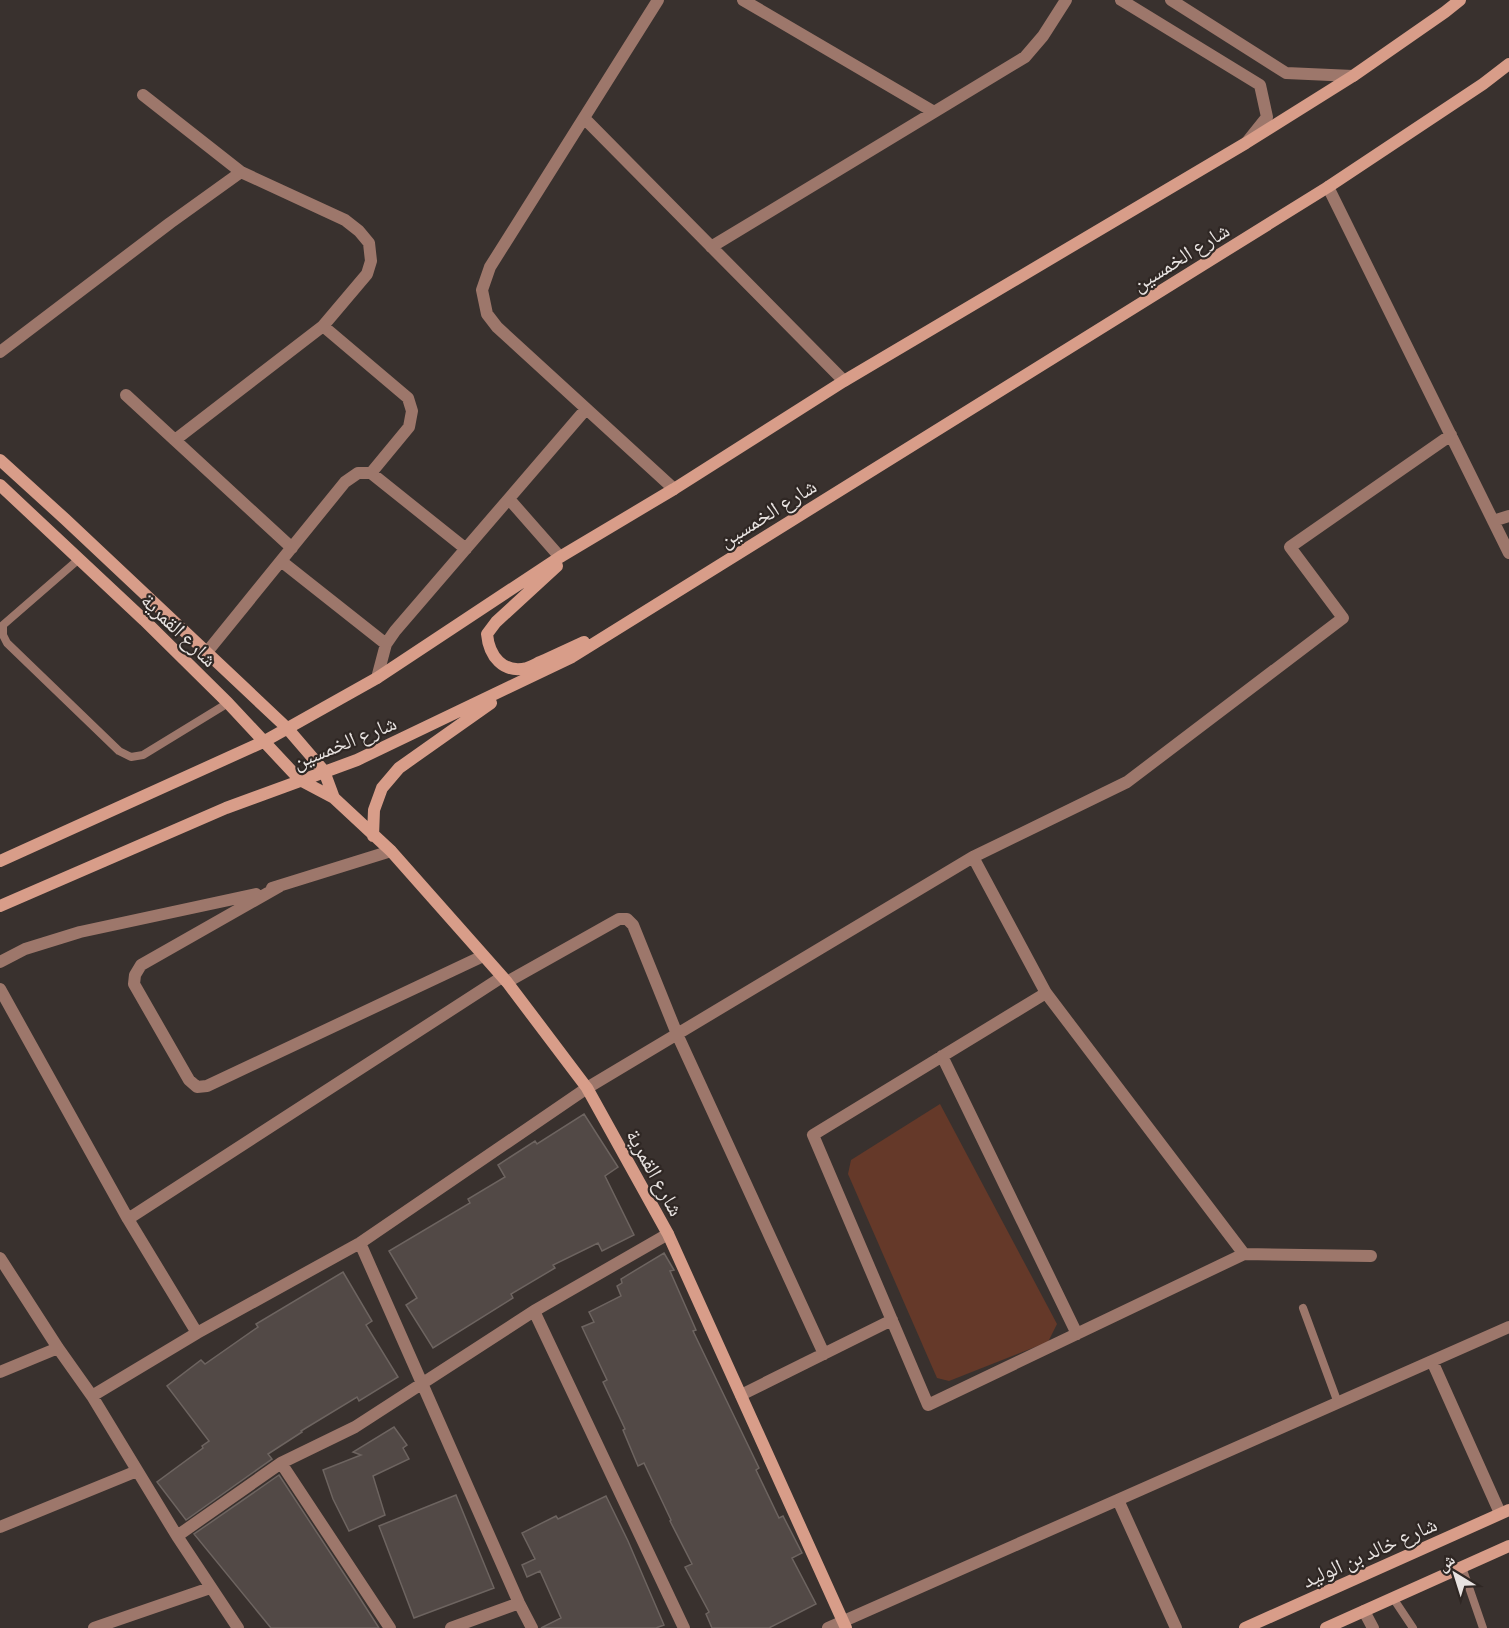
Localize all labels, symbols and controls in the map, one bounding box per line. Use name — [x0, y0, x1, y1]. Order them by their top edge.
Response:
street label: شارع الخمسين — [1127, 216, 1234, 297]
street label: شارع الخمسين — [714, 472, 821, 553]
street label: شارع القمرية — [136, 587, 223, 673]
street label: شارع الخمسين — [288, 709, 400, 775]
street label: شارع القمرية — [620, 1124, 690, 1221]
street label: شارع خالد بن الوليد — [1298, 1510, 1441, 1594]
north arrow — [1425, 1544, 1485, 1604]
text: ش — [1433, 1549, 1459, 1575]

